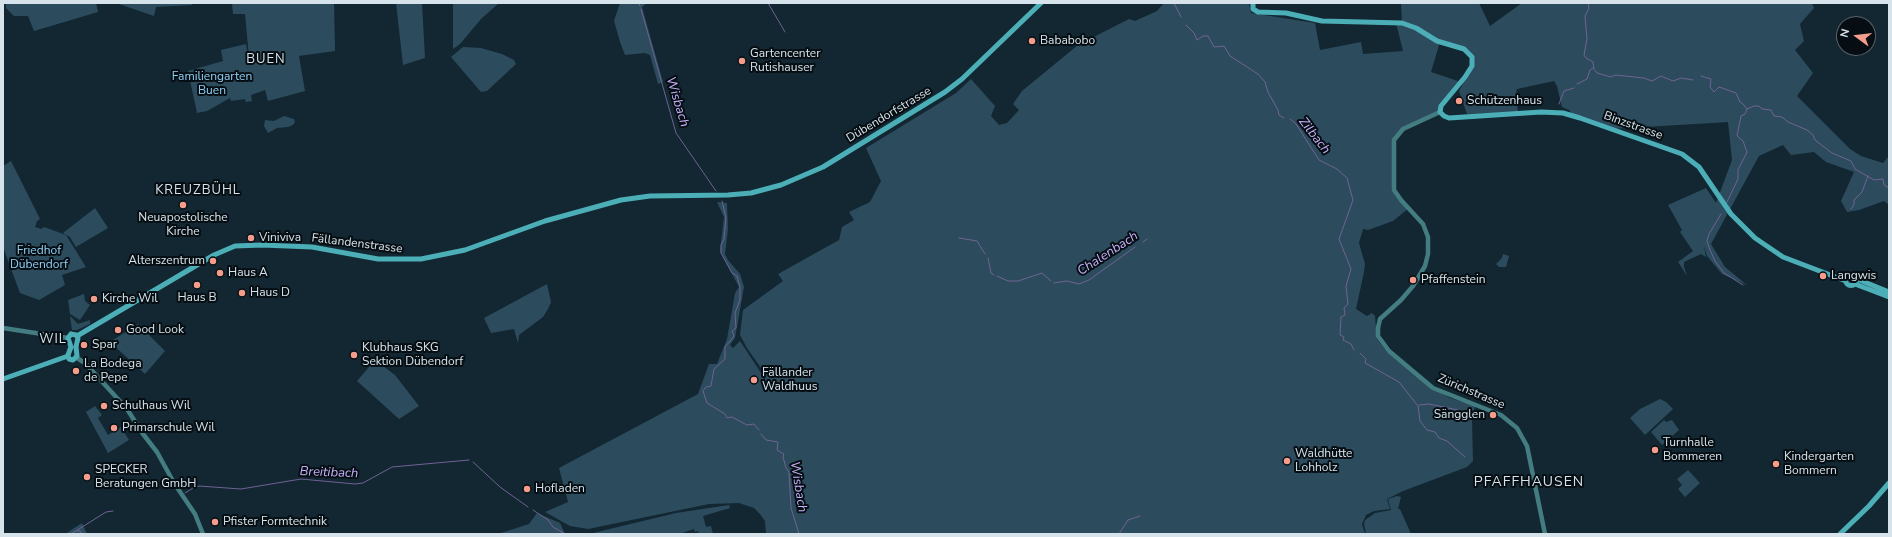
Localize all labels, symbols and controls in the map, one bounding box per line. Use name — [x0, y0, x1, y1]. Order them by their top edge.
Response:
north arrow — [1836, 16, 1876, 56]
text: N — [1837, 27, 1853, 39]
place label: Bababobo — [1040, 34, 1095, 48]
marker: Bababobo — [1027, 36, 1037, 46]
place label: Gartencenter Rutishauser — [750, 47, 820, 75]
district label: BUEN — [246, 52, 286, 68]
marker: Gartencenter Rutishauser — [737, 56, 747, 66]
park label: Familiengarten Buen — [172, 70, 252, 98]
water label: Wisbach — [662, 75, 692, 129]
street label: Dübendorfstrasse — [844, 84, 934, 146]
place label: Schützenhaus — [1467, 94, 1542, 108]
marker: Schützenhaus — [1454, 96, 1464, 106]
street label: Binzstrasse — [1602, 109, 1664, 143]
water label: Zilbach — [1295, 114, 1333, 158]
district label: KREUZBÜHL — [155, 183, 241, 199]
marker: Neuapostolische Kirche — [178, 200, 188, 210]
place label: Neuapostolische Kirche — [138, 211, 228, 239]
water label: Chalenbach — [1075, 229, 1141, 279]
place label: Viniviva — [259, 231, 301, 245]
street label: Fällandenstrasse — [311, 231, 403, 257]
marker: Viniviva — [246, 233, 256, 243]
park label: Friedhof Dübendorf — [10, 244, 68, 272]
place label: Alterszentrum — [128, 254, 205, 268]
marker: Alterszentrum — [208, 256, 218, 266]
place label: Haus A — [228, 266, 268, 280]
marker: Haus A — [215, 268, 225, 278]
place label: Langwis — [1831, 269, 1876, 283]
marker: Langwis — [1818, 271, 1828, 281]
place label: Pfaffenstein — [1421, 273, 1486, 287]
marker: Pfaffenstein — [1408, 275, 1418, 285]
marker: Haus B — [192, 280, 202, 290]
place label: Haus D — [250, 286, 290, 300]
marker: Haus D — [237, 288, 247, 298]
place label: Haus B — [177, 291, 217, 305]
place label: Kirche Wil — [102, 292, 158, 306]
marker: Kirche Wil — [89, 294, 99, 304]
place label: Good Look — [126, 323, 184, 337]
marker: Good Look — [113, 325, 123, 335]
district label: WIL — [39, 332, 67, 348]
place label: Spar — [92, 338, 117, 352]
marker: Spar — [79, 340, 89, 350]
place label: Klubhaus SKG Sektion Dübendorf — [362, 341, 463, 369]
marker: Klubhaus SKG Sektion Dübendorf — [349, 350, 359, 360]
place label: La Bodega de Pepe — [84, 357, 142, 385]
marker: La Bodega de Pepe — [71, 366, 81, 376]
place label: Fällander Waldhuus — [762, 366, 817, 394]
street label: Zürichstrasse — [1435, 371, 1507, 413]
marker: Fällander Waldhuus — [749, 375, 759, 385]
place label: Schulhaus Wil — [112, 399, 190, 413]
marker: Schulhaus Wil — [99, 401, 109, 411]
place label: Sängglen — [1434, 408, 1485, 422]
marker: Sängglen — [1488, 410, 1498, 420]
place label: Primarschule Wil — [122, 421, 215, 435]
marker: Primarschule Wil — [109, 423, 119, 433]
place label: Turnhalle Bommeren — [1663, 436, 1722, 464]
marker: Turnhalle Bommeren — [1650, 445, 1660, 455]
place label: Waldhütte Lohholz — [1295, 447, 1352, 475]
place label: Kindergarten Bommern — [1784, 450, 1854, 478]
marker: Waldhütte Lohholz — [1282, 456, 1292, 466]
marker: Kindergarten Bommern — [1771, 459, 1781, 469]
water label: Wisbach — [786, 460, 810, 514]
place label: SPECKER Beratungen GmbH — [95, 463, 196, 491]
water label: Breitibach — [299, 464, 359, 482]
marker: SPECKER Beratungen GmbH — [82, 472, 92, 482]
district label: PFAFFHAUSEN — [1474, 475, 1584, 491]
place label: Hofladen — [535, 482, 585, 496]
marker: Hofladen — [522, 484, 532, 494]
place label: Pfister Formtechnik — [223, 515, 327, 529]
marker: Pfister Formtechnik — [210, 517, 220, 527]

